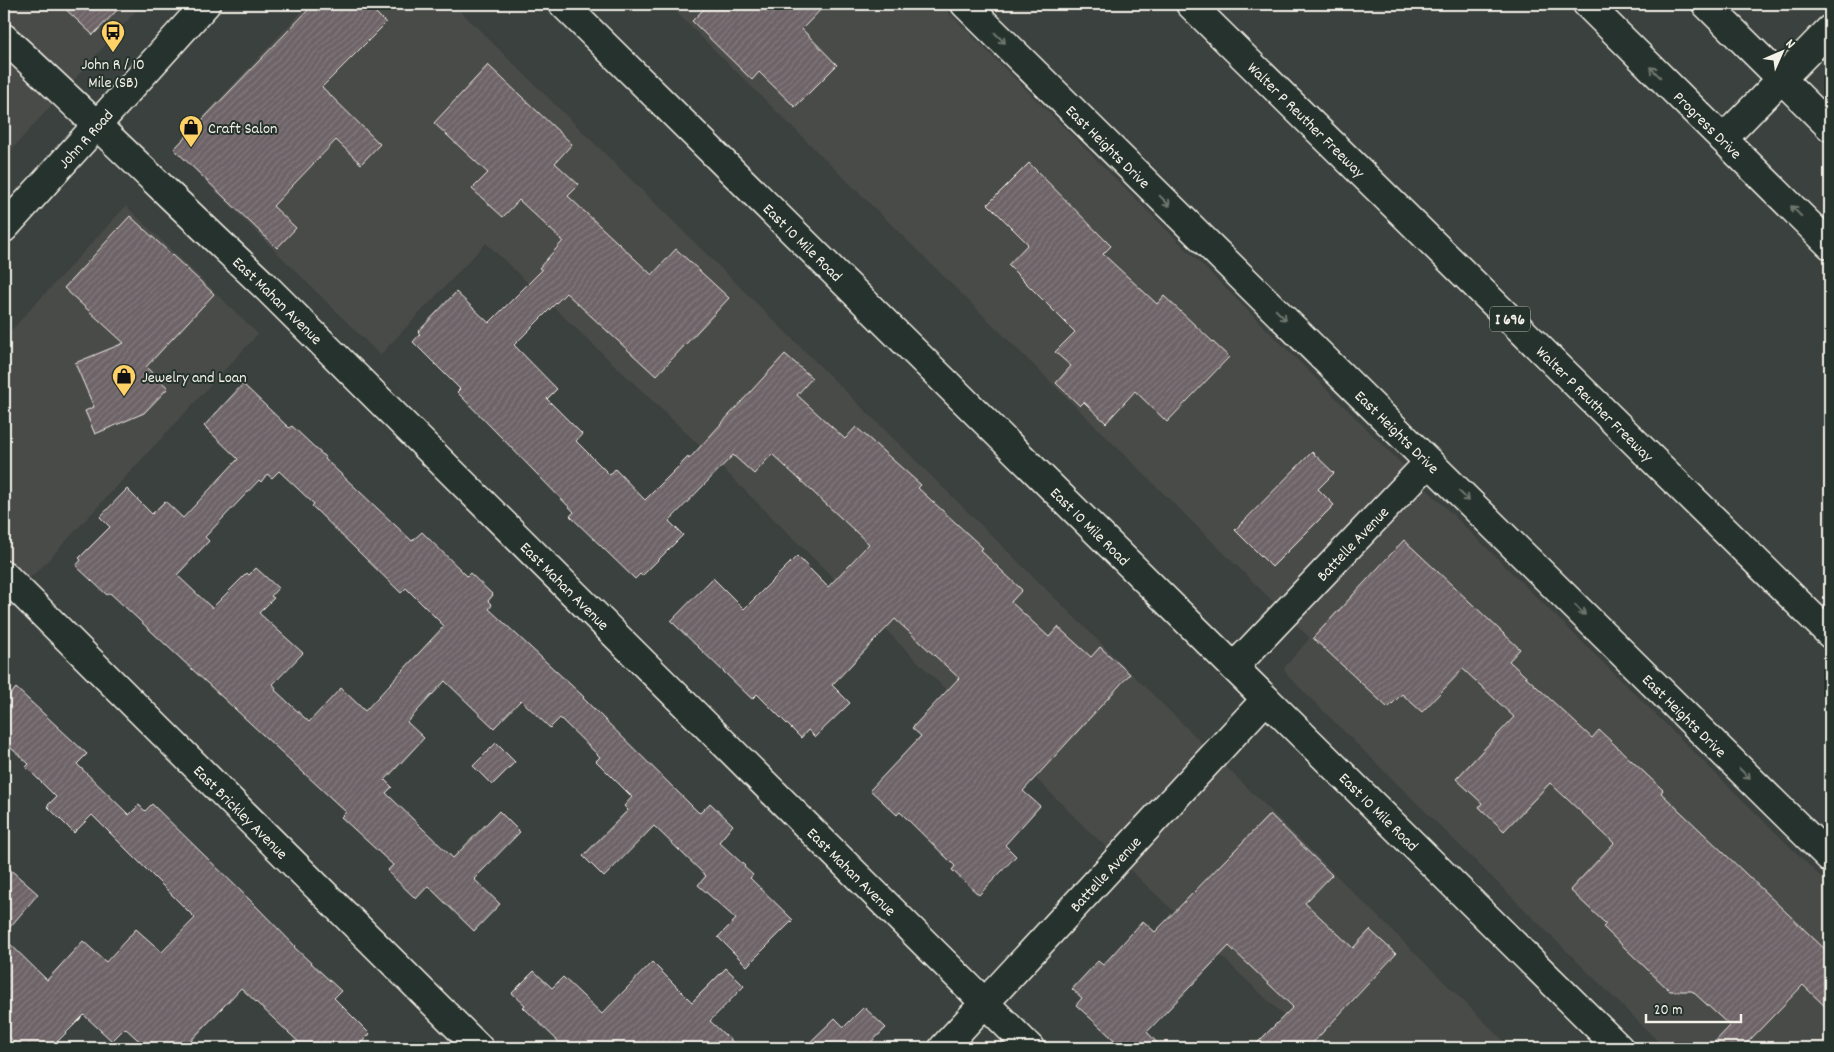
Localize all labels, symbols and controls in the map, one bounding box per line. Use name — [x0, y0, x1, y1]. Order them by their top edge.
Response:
bus stop icon: John R / 10 Mile (SB) — [100, 19, 126, 53]
north arrow — [1756, 28, 1806, 78]
one-way arrow — [993, 32, 1006, 44]
text: N — [1780, 35, 1799, 54]
place label: John R / 10 Mile (SB) — [81, 54, 145, 95]
street label: Walter P Reuther Freeway — [1241, 58, 1370, 185]
one-way arrow — [1649, 66, 1661, 78]
street label: Progress Drive — [1667, 87, 1746, 165]
street label: East Heights Drive — [1059, 101, 1155, 195]
street label: John R Road — [54, 105, 120, 175]
shop icon: Craft Salon — [178, 114, 204, 148]
place label: Craft Salon — [208, 118, 277, 141]
one-way arrow — [1159, 195, 1171, 207]
street label: East 10 Mile Road — [757, 199, 847, 288]
one-way arrow — [1789, 205, 1802, 217]
street label: East Mahan Avenue — [226, 252, 327, 351]
road number: I 696 — [1490, 306, 1530, 332]
one-way arrow — [1275, 309, 1287, 321]
street label: Walter P Reuther Freeway — [1530, 342, 1658, 469]
shop icon: Jewelry and Loan — [111, 363, 137, 397]
place label: Jewelry and Loan — [142, 367, 247, 390]
street label: East Heights Drive — [1348, 386, 1443, 480]
street label: East 10 Mile Road — [1044, 483, 1134, 572]
one-way arrow — [1458, 490, 1470, 502]
street label: Battelle Avenue — [1312, 502, 1395, 588]
street label: East Mahan Avenue — [514, 537, 613, 637]
one-way arrow — [1573, 604, 1586, 616]
street label: East Heights Drive — [1636, 670, 1731, 764]
street label: East Brickley Avenue — [187, 761, 292, 866]
one-way arrow — [1739, 767, 1751, 780]
street label: East 10 Mile Road — [1333, 768, 1423, 858]
street label: East Mahan Avenue — [801, 823, 900, 922]
street label: Battelle Avenue — [1065, 832, 1148, 918]
scale bar — [1646, 992, 1742, 1024]
text: 20 m — [1654, 1000, 1682, 1022]

